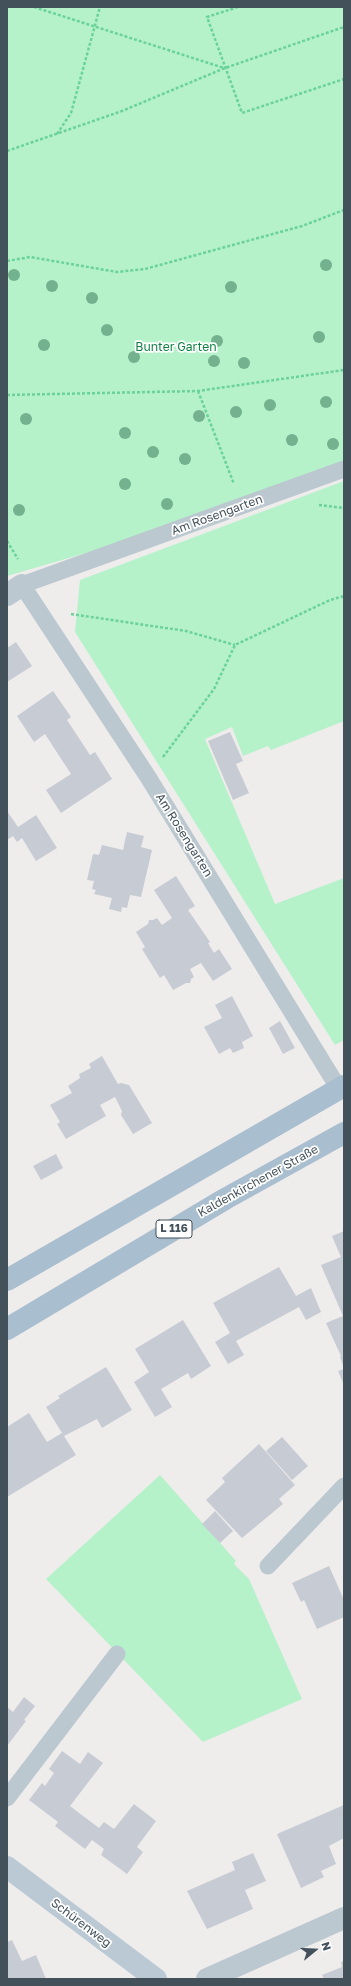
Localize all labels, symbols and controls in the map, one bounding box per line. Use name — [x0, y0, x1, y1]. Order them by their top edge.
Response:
park label: Bunter Garten — [135, 340, 217, 354]
street label: Am Rosengarten — [170, 492, 264, 538]
street label: Am Rosengarten — [153, 791, 215, 879]
street label: Kaldenkirchener Straße — [195, 1142, 321, 1220]
road number: L 116 — [156, 1220, 192, 1238]
street label: Schürenweg — [48, 1896, 114, 1950]
north arrow — [295, 1930, 335, 1970]
text: N — [319, 1940, 334, 1952]

